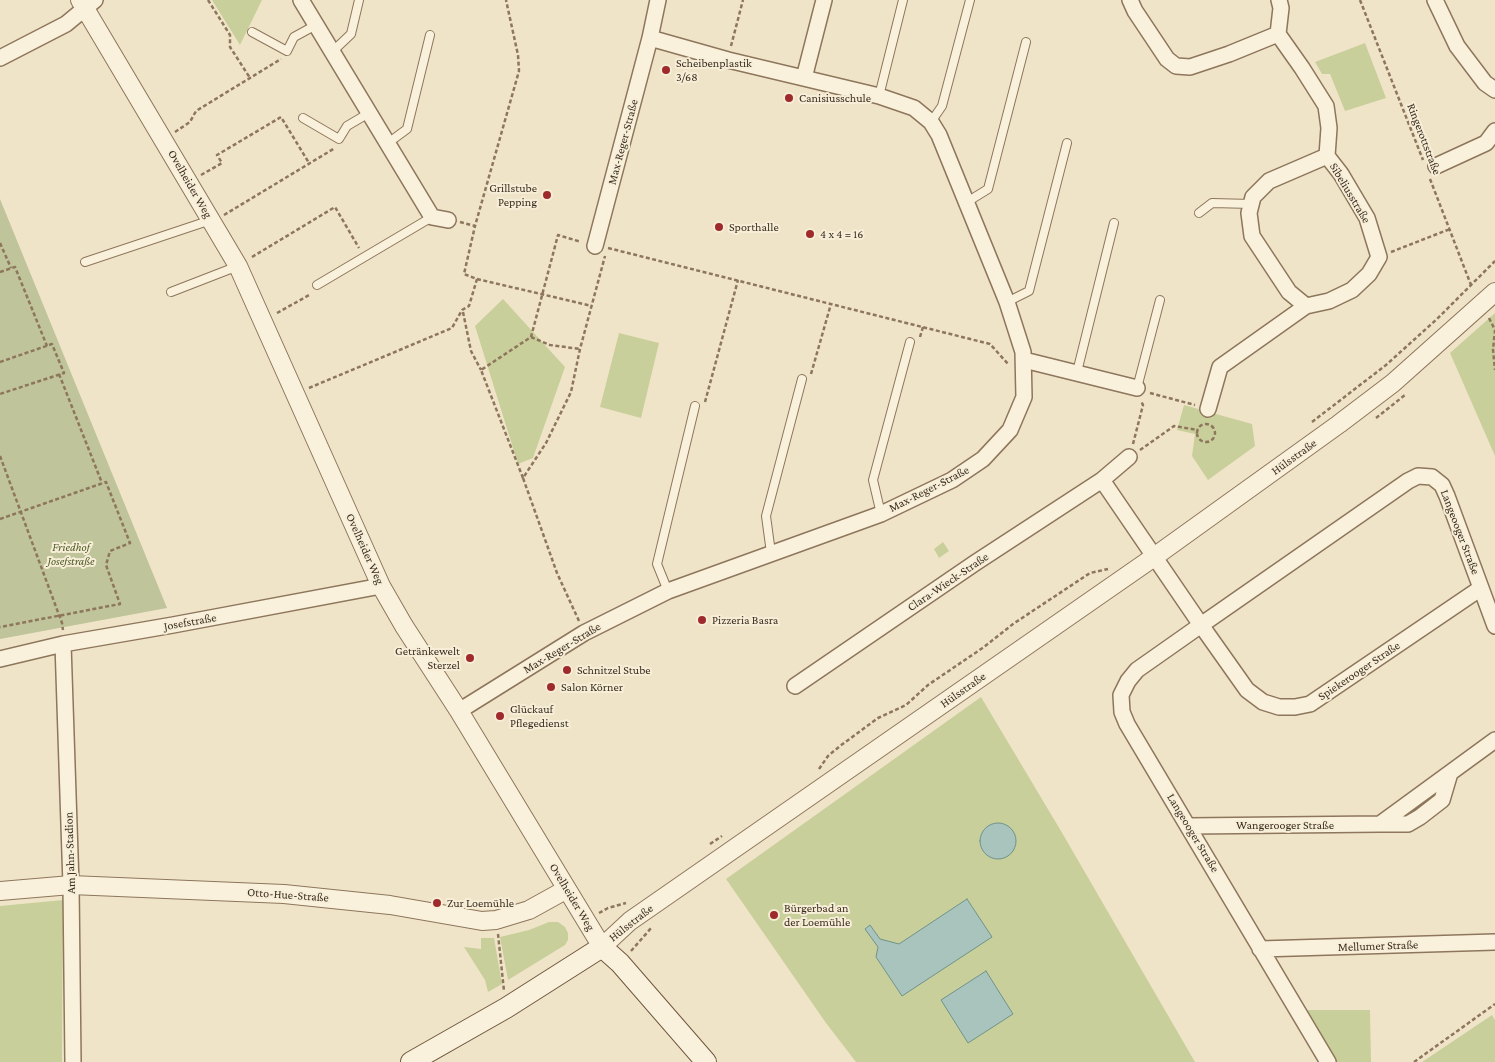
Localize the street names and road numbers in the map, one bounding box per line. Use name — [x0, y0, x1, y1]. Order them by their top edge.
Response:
street label: Max-Reger-Straße — [605, 98, 641, 186]
street label: Ringerottstraße — [1404, 101, 1444, 177]
street label: Ovelheider Weg — [165, 147, 215, 221]
street label: Sibeliusstraße — [1326, 160, 1374, 226]
street label: Hülsstraße — [1269, 436, 1319, 478]
street label: Max-Reger-Straße — [887, 463, 971, 515]
street label: Langeooger Straße — [1437, 488, 1483, 576]
street label: Ovelheider Weg — [343, 511, 387, 587]
street label: Clara-Wieck-Straße — [905, 550, 991, 614]
street label: Josefstraße — [163, 610, 217, 634]
street label: Max-Reger-Straße — [521, 619, 603, 677]
street label: Spiekerooger Straße — [1315, 638, 1403, 704]
street label: Hülsstraße — [937, 669, 989, 711]
street label: Langeooger Straße — [1164, 791, 1222, 875]
street label: Am Jahn-Stadion — [61, 812, 79, 894]
street label: Wangerooger Straße — [1236, 818, 1334, 832]
street label: Ovelheider Weg — [546, 861, 598, 933]
street label: Otto-Hue-Straße — [247, 885, 329, 905]
street label: Hülsstraße — [606, 901, 656, 945]
street label: Mellumer Straße — [1338, 937, 1418, 955]

